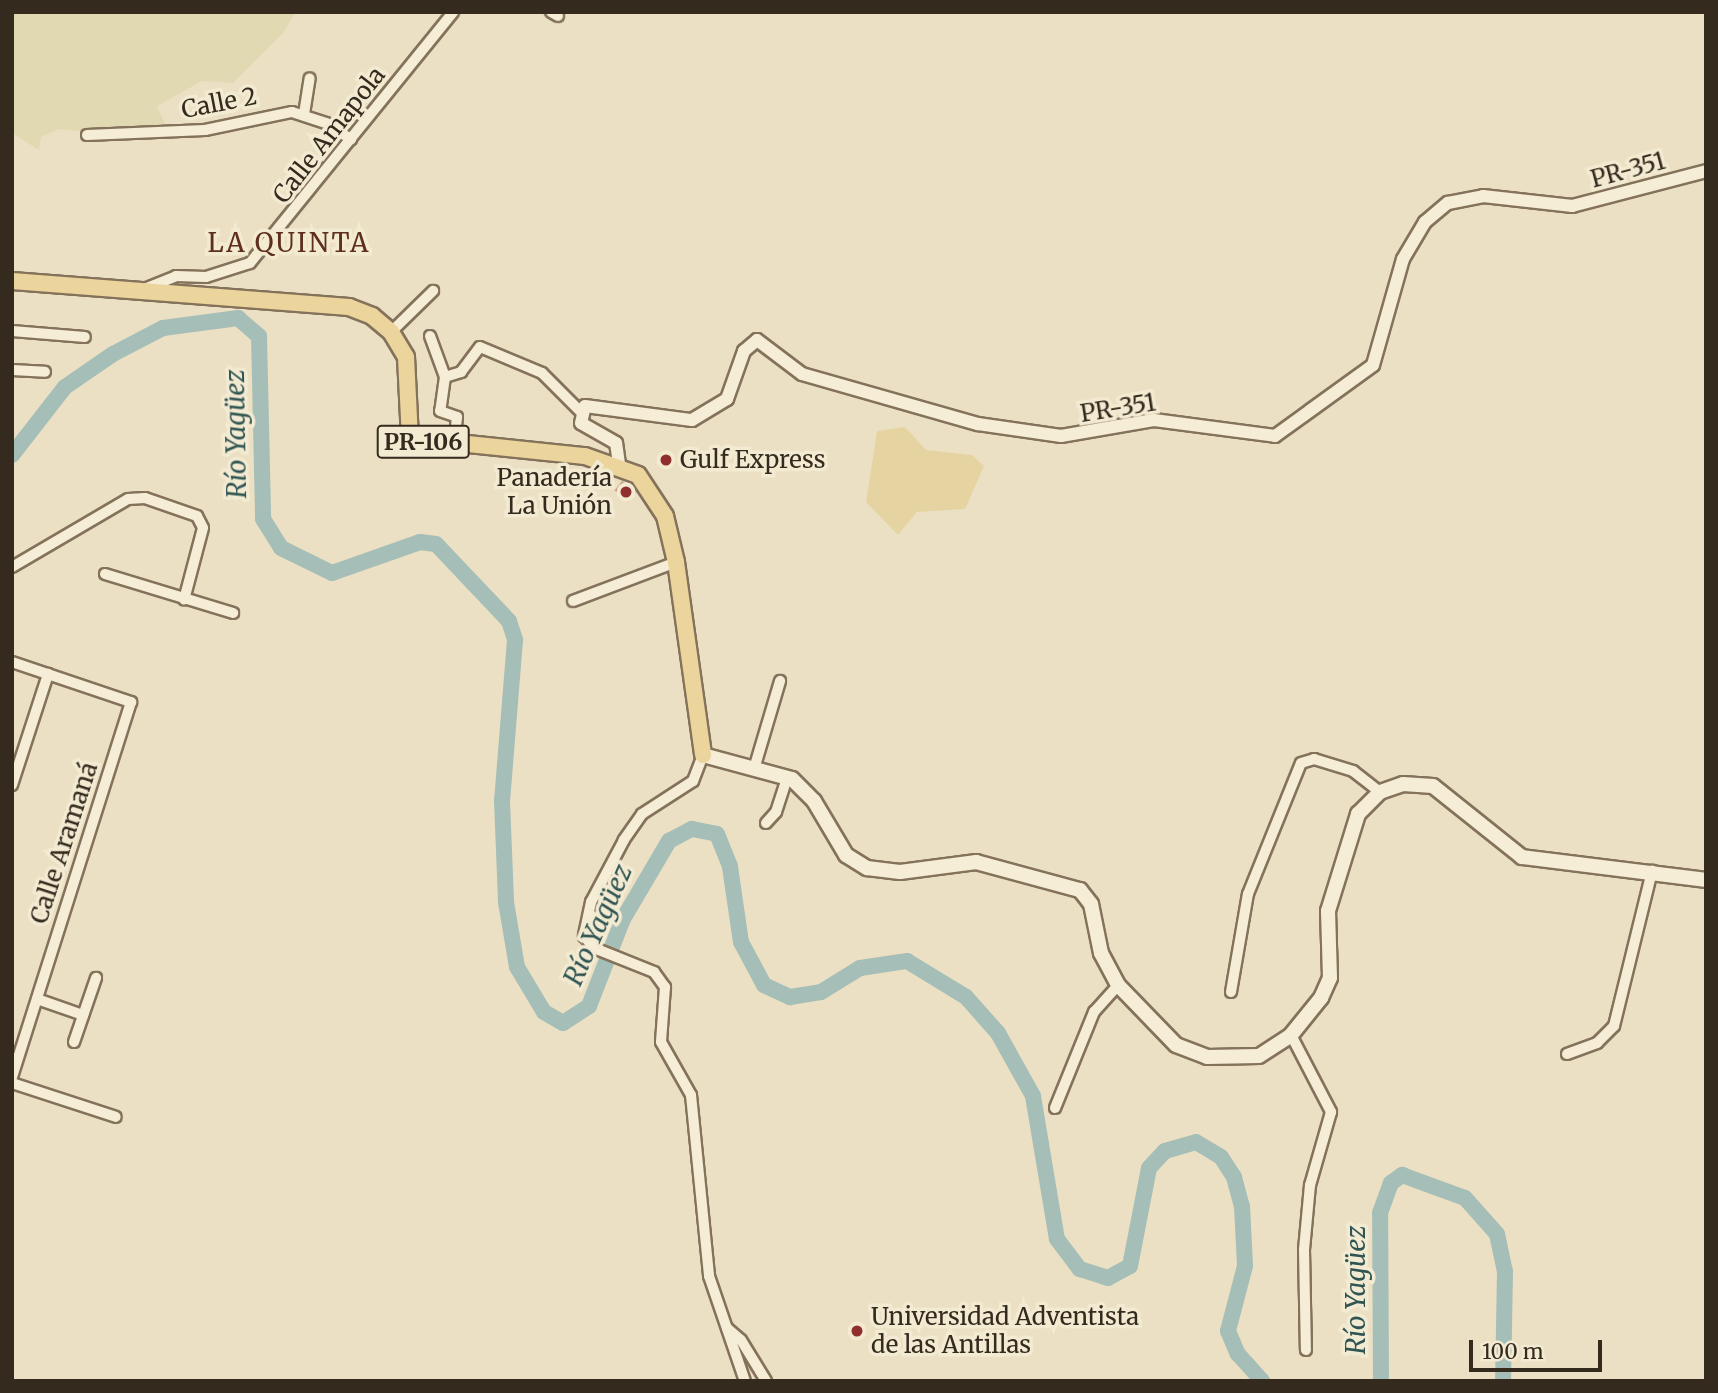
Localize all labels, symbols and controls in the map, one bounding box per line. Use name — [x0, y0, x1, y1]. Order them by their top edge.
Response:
street label: Calle Amapola — [267, 61, 391, 209]
street label: Calle 2 — [179, 82, 259, 124]
street label: PR-351 — [1587, 146, 1669, 194]
district label: LA QUINTA — [209, 227, 369, 259]
water label: Río Yagüez — [219, 369, 253, 499]
street label: PR-351 — [1078, 388, 1158, 428]
road number: PR-106 — [376, 422, 470, 462]
place label: Gulf Express — [680, 446, 826, 474]
marker: Gulf Express — [658, 452, 674, 468]
place label: Panadería La Unión — [497, 464, 612, 520]
marker: Panadería La Unión — [618, 484, 634, 500]
street label: Calle Aramaná — [24, 759, 104, 927]
water label: Río Yagüez — [557, 860, 639, 990]
water label: Río Yagüez — [1340, 1225, 1372, 1355]
place label: Universidad Adventista de las Antillas — [871, 1303, 1139, 1359]
marker: Universidad Adventista de las Antillas — [849, 1323, 865, 1339]
scale bar — [1473, 1326, 1606, 1370]
text: 100 m — [1482, 1338, 1544, 1365]

